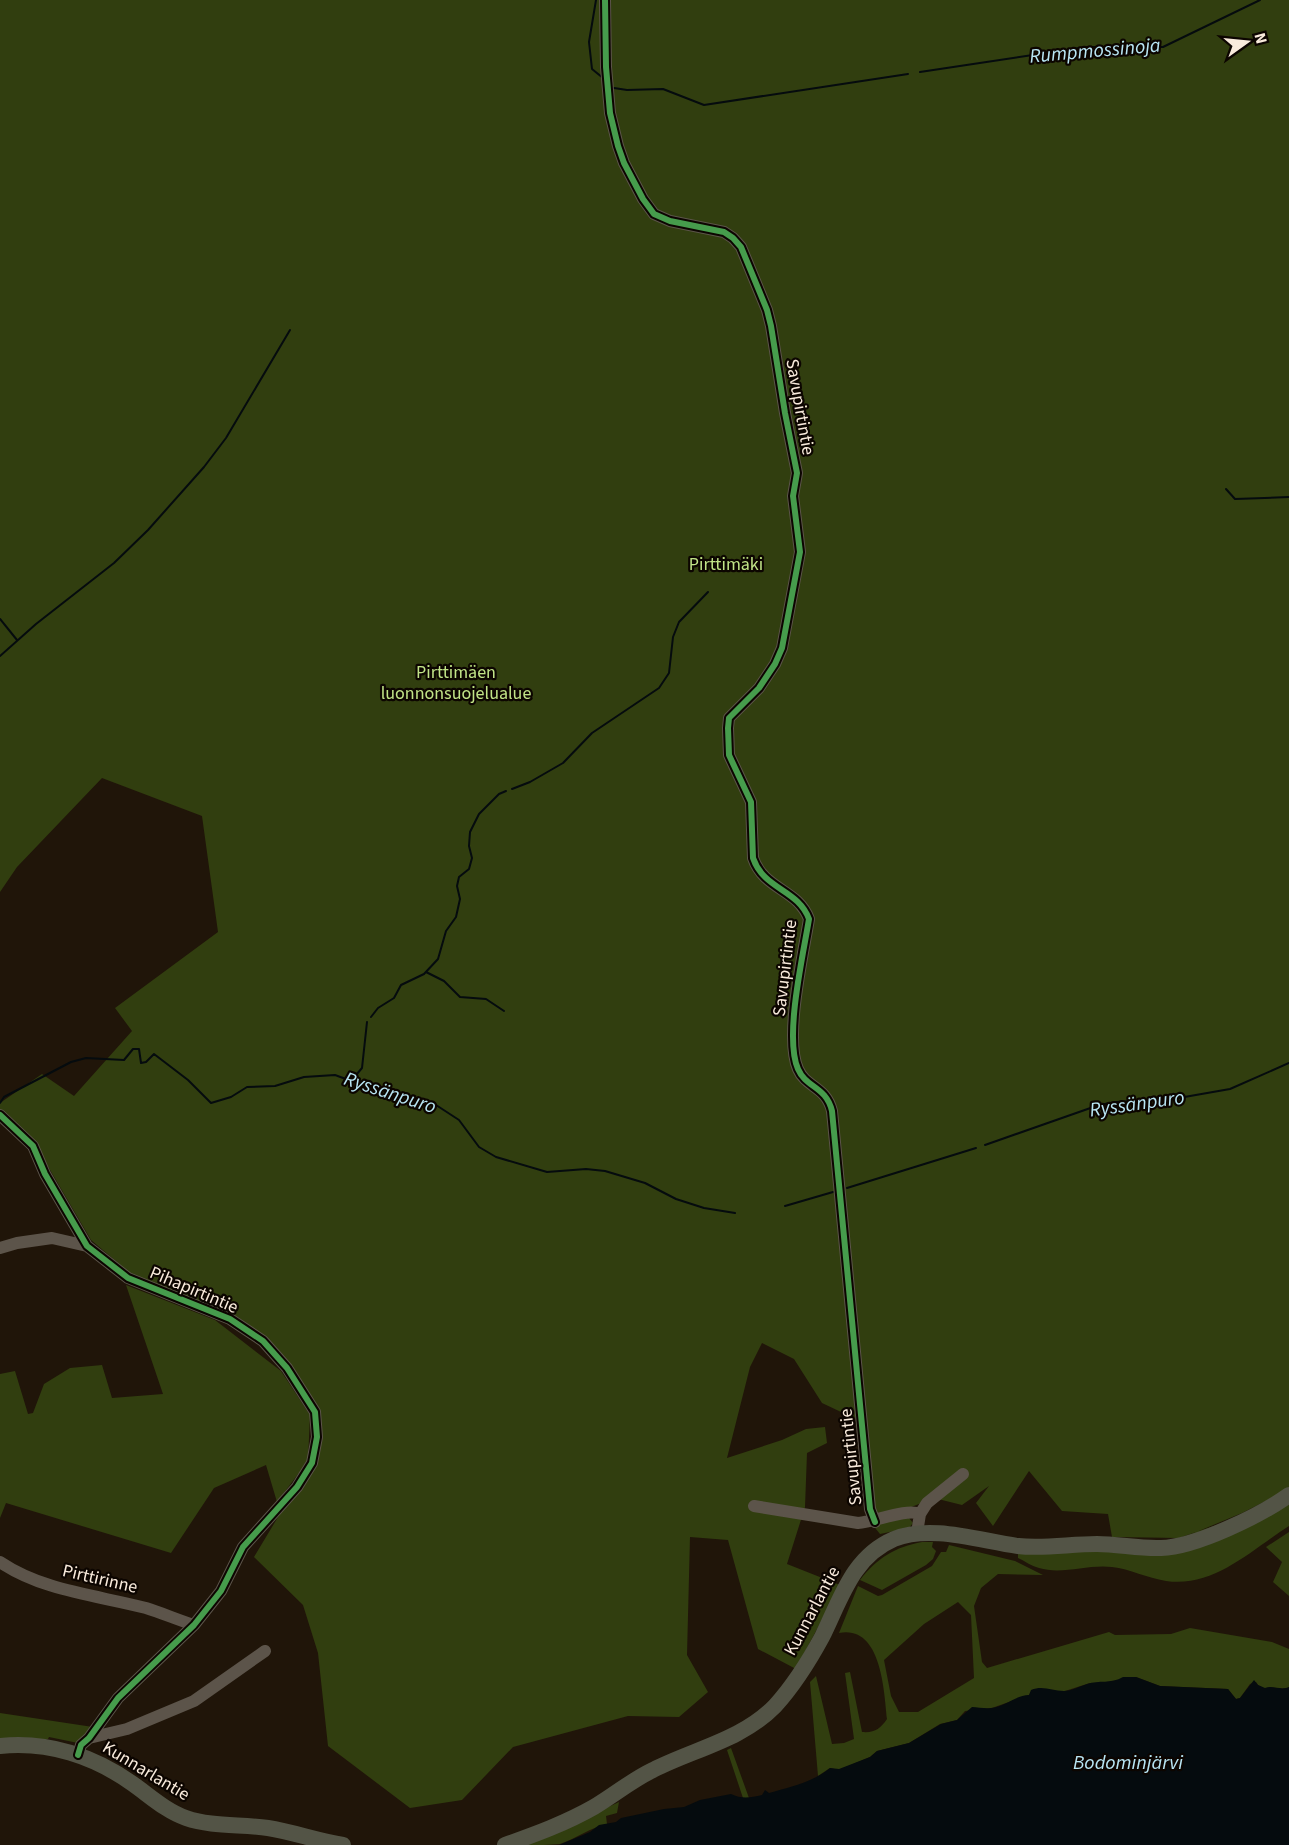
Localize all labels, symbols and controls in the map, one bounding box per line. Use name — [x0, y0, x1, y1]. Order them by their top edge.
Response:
north arrow — [1217, 12, 1277, 72]
text: N — [1249, 30, 1273, 46]
water label: Rumpmossinoja — [1028, 31, 1162, 71]
street label: Savupirtintie — [779, 357, 821, 457]
park label: Pirttimäki — [689, 552, 763, 577]
park label: Pirttimäen luonnonsuojelualue — [381, 660, 531, 706]
street label: Savupirtintie — [767, 918, 803, 1018]
water label: Ryssänpuro — [340, 1065, 440, 1121]
water label: Ryssänpuro — [1088, 1083, 1186, 1125]
street label: Pihapirtintie — [146, 1260, 242, 1320]
street label: Savupirtintie — [833, 1407, 869, 1507]
street label: Pirttirinne — [60, 1558, 140, 1600]
street label: Kunnarlantie — [778, 1562, 846, 1660]
street label: Kunnarlantie — [98, 1735, 194, 1807]
water label: Bodominjärvi — [1073, 1749, 1183, 1777]

